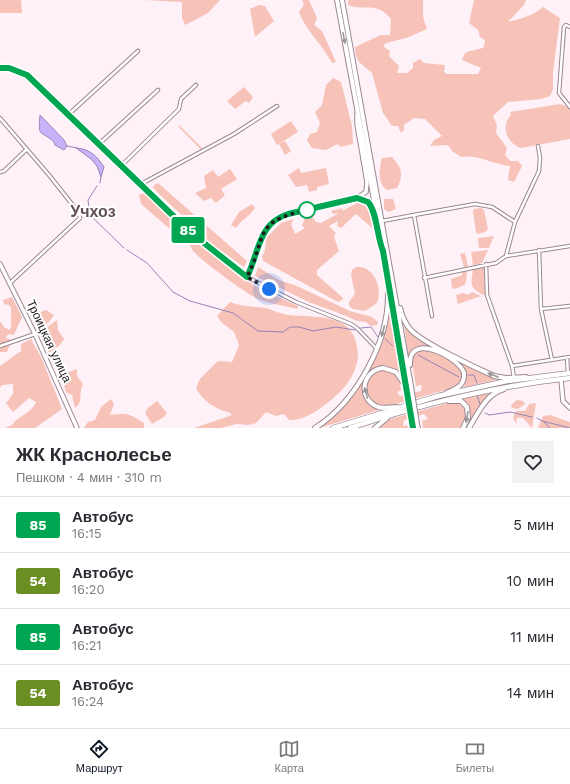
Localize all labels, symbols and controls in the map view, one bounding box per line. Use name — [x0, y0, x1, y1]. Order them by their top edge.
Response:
one-way arrow — [341, 32, 347, 44]
unlabelled marker — [298, 201, 316, 219]
district label: Учхоз — [70, 202, 116, 221]
line badge: 85 — [170, 217, 206, 243]
text: 85 — [180, 222, 196, 238]
your location — [259, 279, 279, 299]
street label: Троицкая улица — [24, 298, 74, 385]
one-way arrow — [380, 325, 386, 338]
one-way arrow — [486, 371, 498, 377]
one-way arrow — [363, 387, 369, 399]
one-way arrow — [463, 410, 469, 423]
button: heart — [512, 441, 554, 483]
text: ЖК Краснолесье — [16, 443, 172, 466]
text: Пешком · 4 мин · 310 m — [16, 470, 162, 485]
text: Автобус — [72, 508, 134, 526]
text: 5 мин — [513, 516, 554, 534]
text: 85 — [30, 517, 46, 533]
text: 16:15 — [72, 526, 101, 541]
text: Автобус — [72, 564, 134, 582]
text: 10 мин — [507, 572, 554, 590]
text: 54 — [29, 573, 47, 589]
text: 16:20 — [72, 582, 105, 597]
text: Автобус — [72, 620, 134, 638]
text: 11 мин — [510, 628, 554, 646]
text: 85 — [30, 629, 46, 645]
text: 16:21 — [72, 638, 101, 653]
text: Автобус — [72, 676, 134, 694]
text: 14 мин — [507, 684, 554, 702]
text: 54 — [29, 685, 47, 701]
text: 16:24 — [72, 694, 104, 709]
tab: Маршрут — [76, 738, 123, 775]
tab: Карта — [274, 738, 304, 775]
tab: Билеты — [456, 738, 494, 775]

